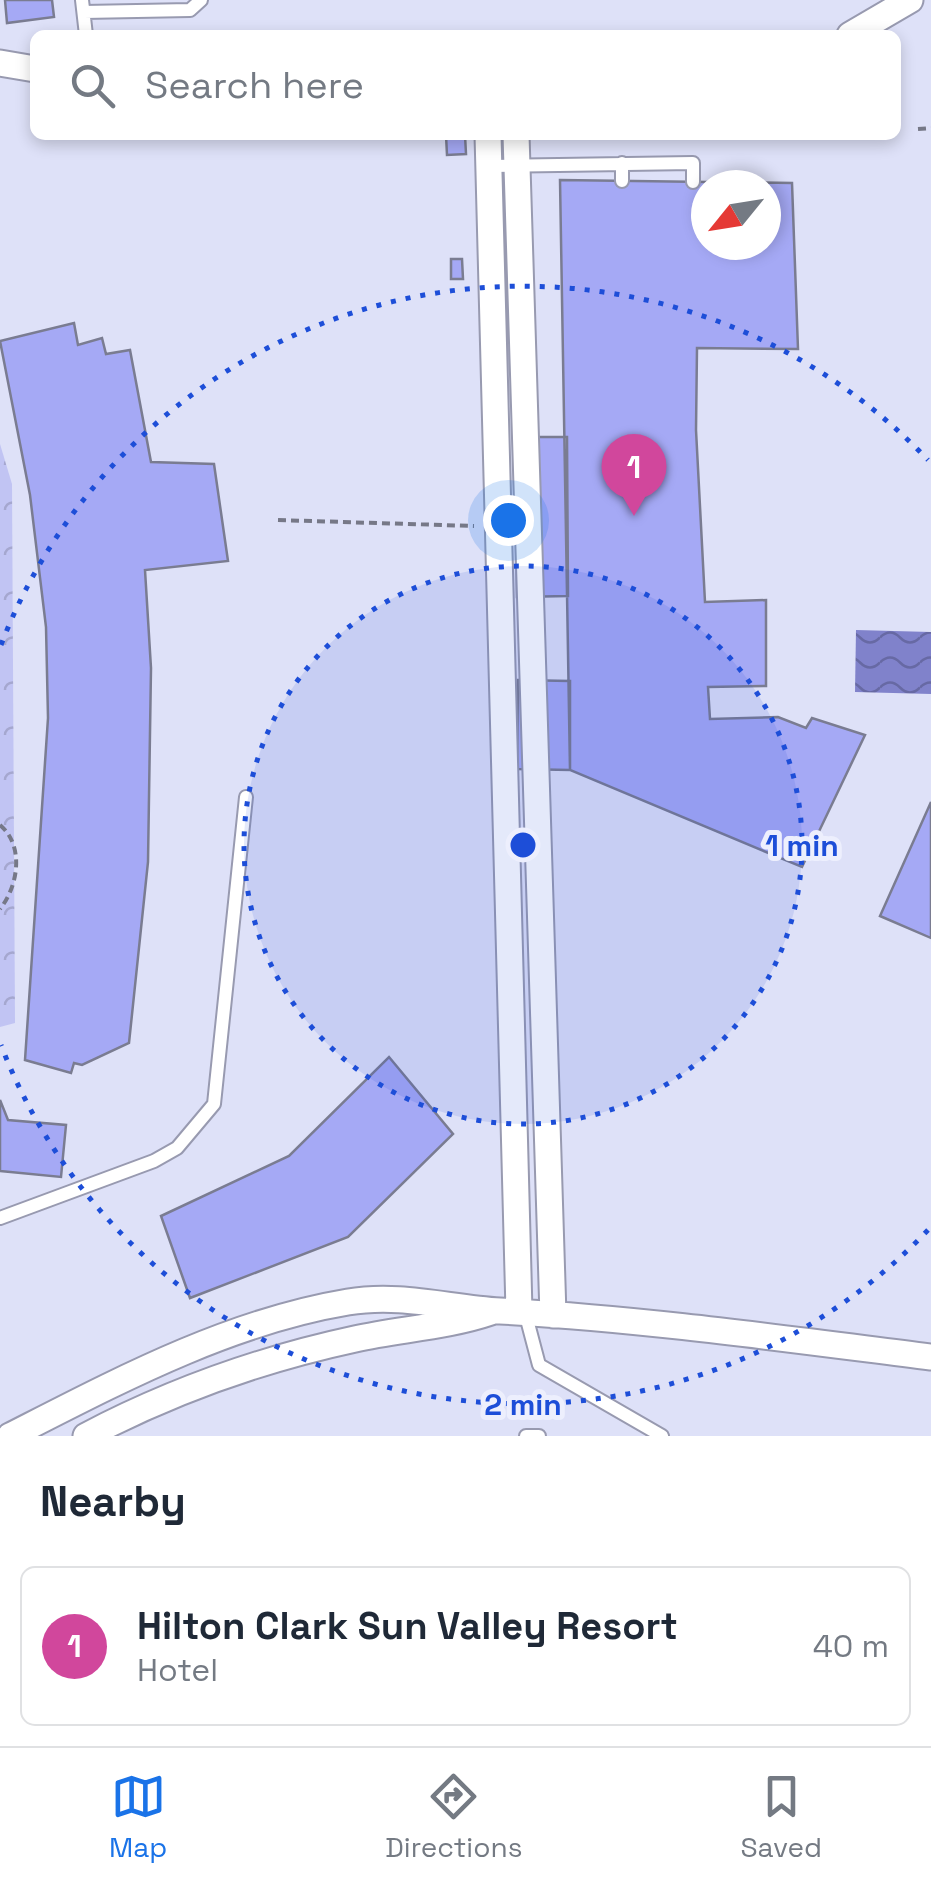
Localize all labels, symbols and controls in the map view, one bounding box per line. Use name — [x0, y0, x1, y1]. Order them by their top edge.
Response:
search box — [30, 30, 901, 140]
icon: search — [65, 58, 120, 113]
text: Search here — [145, 61, 364, 109]
north arrow — [691, 170, 781, 260]
pin: 1 — [602, 434, 666, 516]
your location — [483, 495, 534, 546]
text: 1 min — [765, 826, 839, 865]
centre of rings — [505, 827, 541, 863]
text: 2 min — [484, 1385, 562, 1424]
text: Nearby — [40, 1475, 186, 1528]
text: Hilton Clark Sun Valley Resort — [137, 1602, 678, 1650]
text: 1 — [67, 1626, 82, 1666]
text: 40 m — [813, 1626, 889, 1666]
text: Hotel — [137, 1650, 218, 1690]
tab: Map — [109, 1769, 167, 1865]
tab: Directions — [385, 1769, 522, 1865]
tab: Saved — [740, 1769, 822, 1865]

